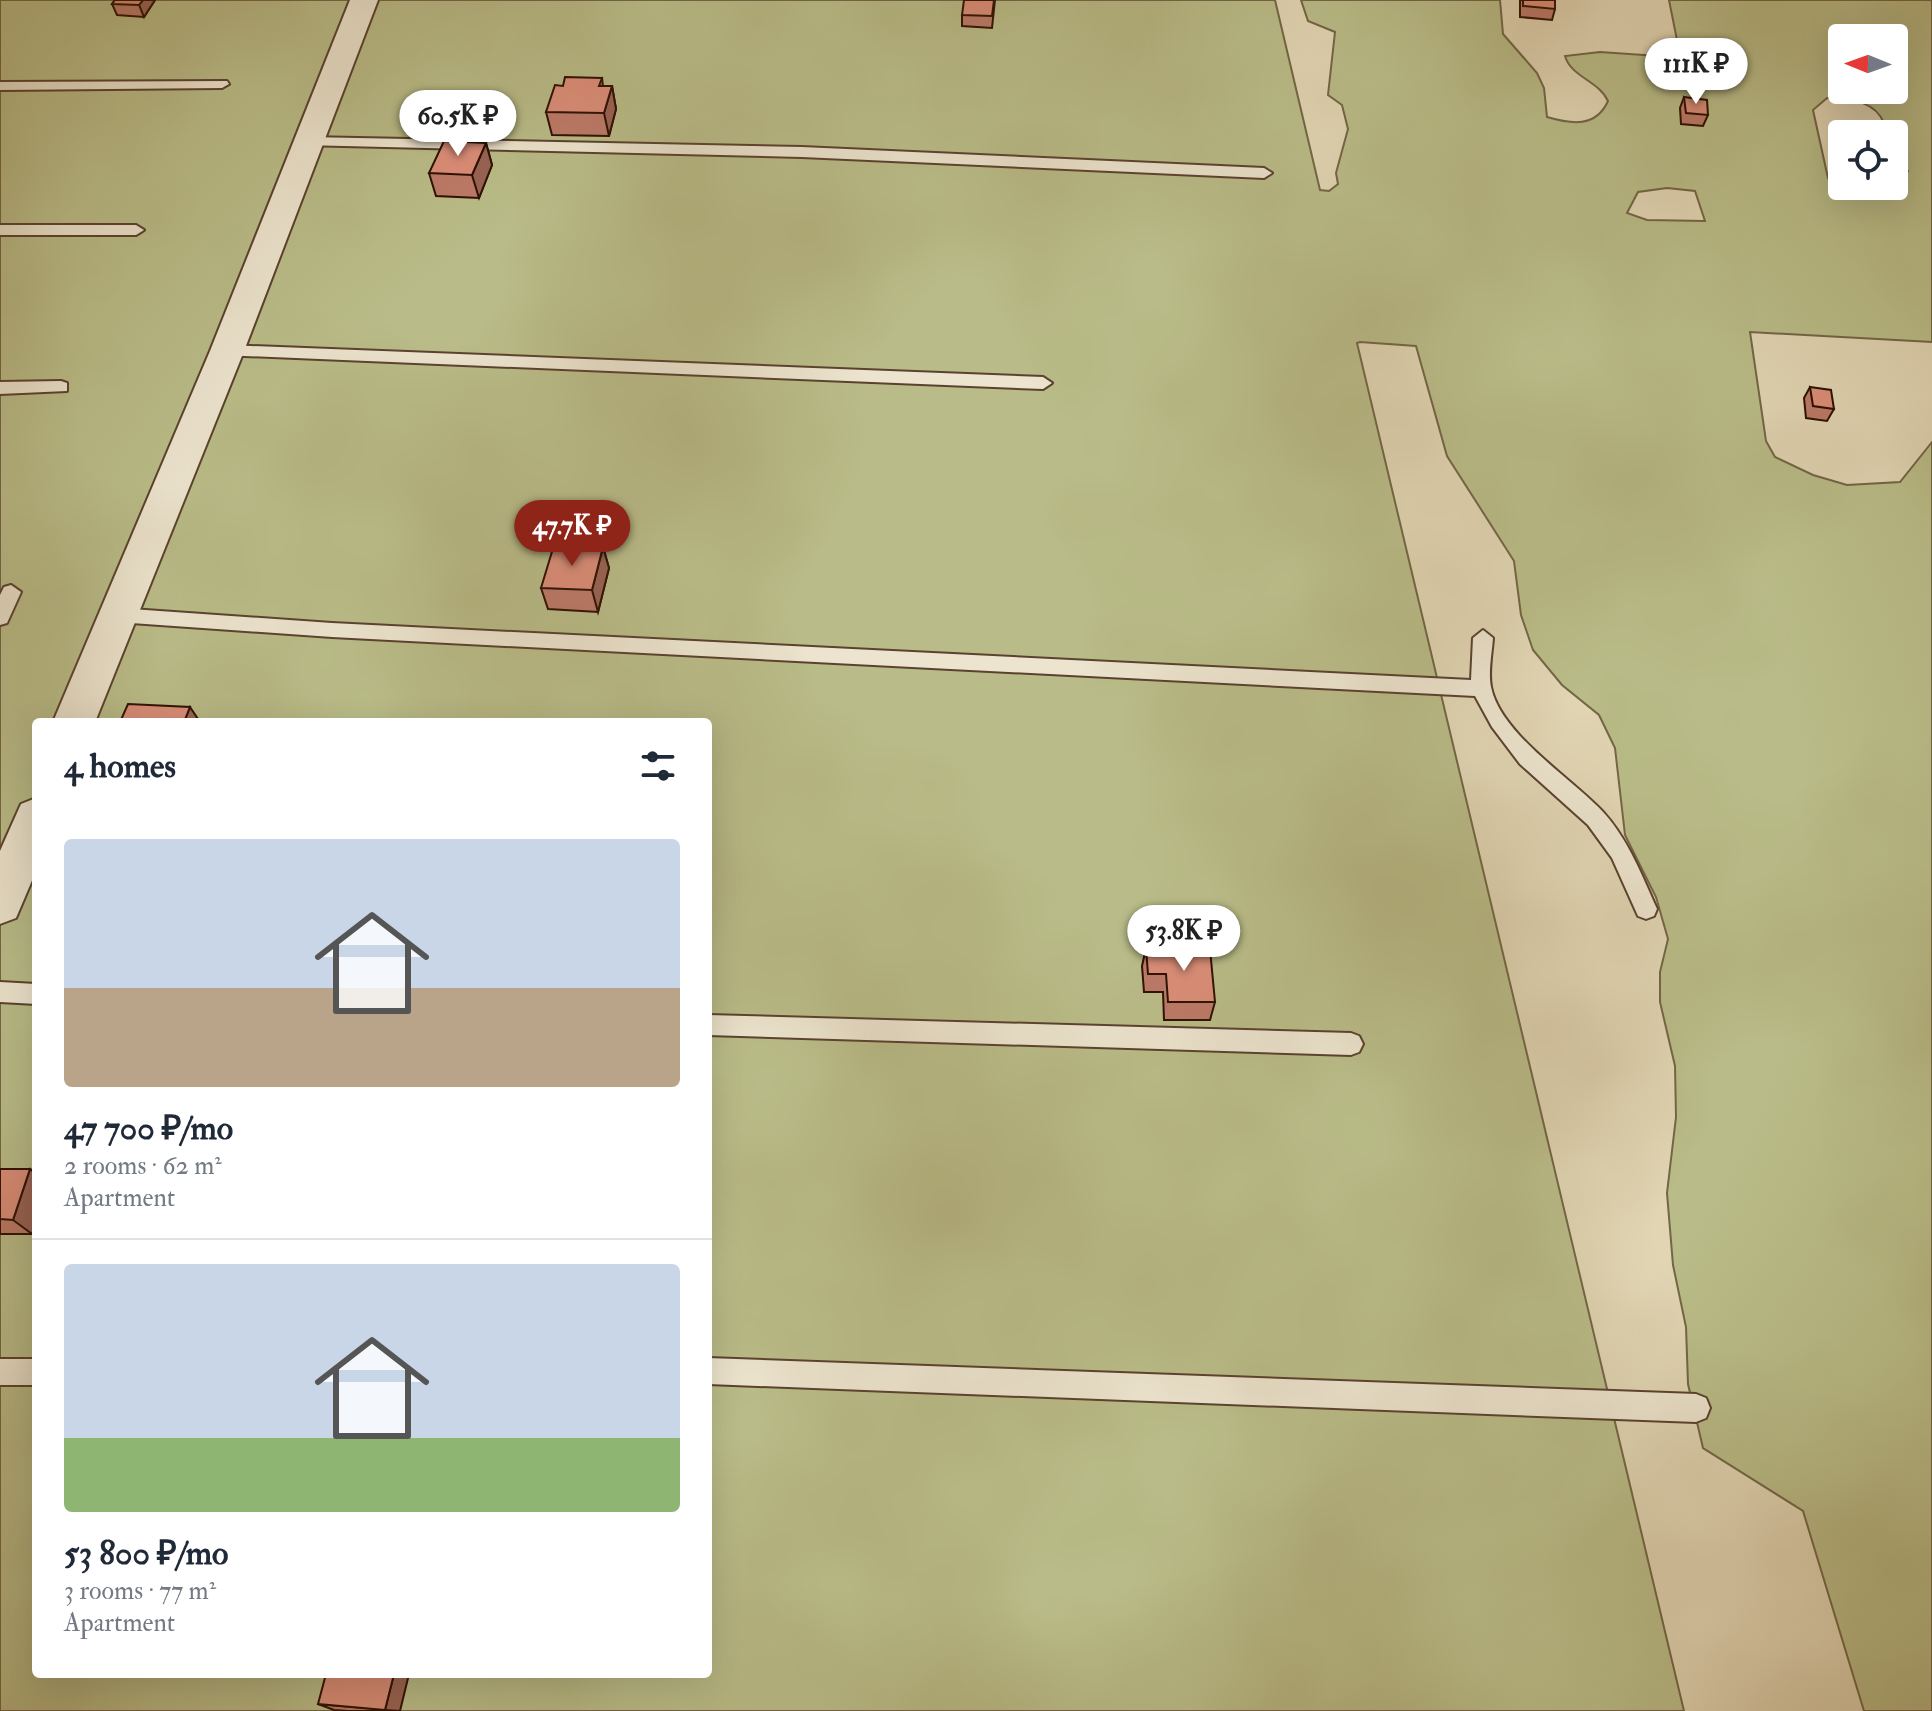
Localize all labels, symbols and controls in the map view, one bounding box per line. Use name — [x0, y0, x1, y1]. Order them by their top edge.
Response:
north arrow — [1828, 24, 1908, 104]
map controls — [1828, 24, 1908, 200]
pin: 111K ₽ — [1631, 38, 1761, 106]
text: 111K ₽ — [1663, 48, 1729, 80]
pin: 60.5K ₽ — [384, 90, 532, 158]
text: 60.5K ₽ — [417, 100, 499, 132]
button: locate — [1828, 120, 1908, 200]
pin: 47.7K ₽ — [498, 500, 646, 568]
text: 47.7K ₽ — [532, 510, 612, 542]
icon: filters — [636, 744, 680, 788]
text: 4 homes — [64, 745, 176, 788]
icon: home — [300, 891, 444, 1035]
pin: 53.8K ₽ — [1110, 905, 1258, 973]
text: 53.8K ₽ — [1145, 915, 1223, 947]
text: 47 700 ₽/mo — [64, 1107, 233, 1150]
text: 2 rooms · 62 m² — [64, 1150, 222, 1182]
text: Apartment — [64, 1182, 175, 1214]
icon: home — [300, 1316, 444, 1460]
text: 53 800 ₽/mo — [64, 1532, 228, 1575]
text: 3 rooms · 77 m² — [64, 1575, 216, 1607]
text: Apartment — [64, 1607, 175, 1639]

